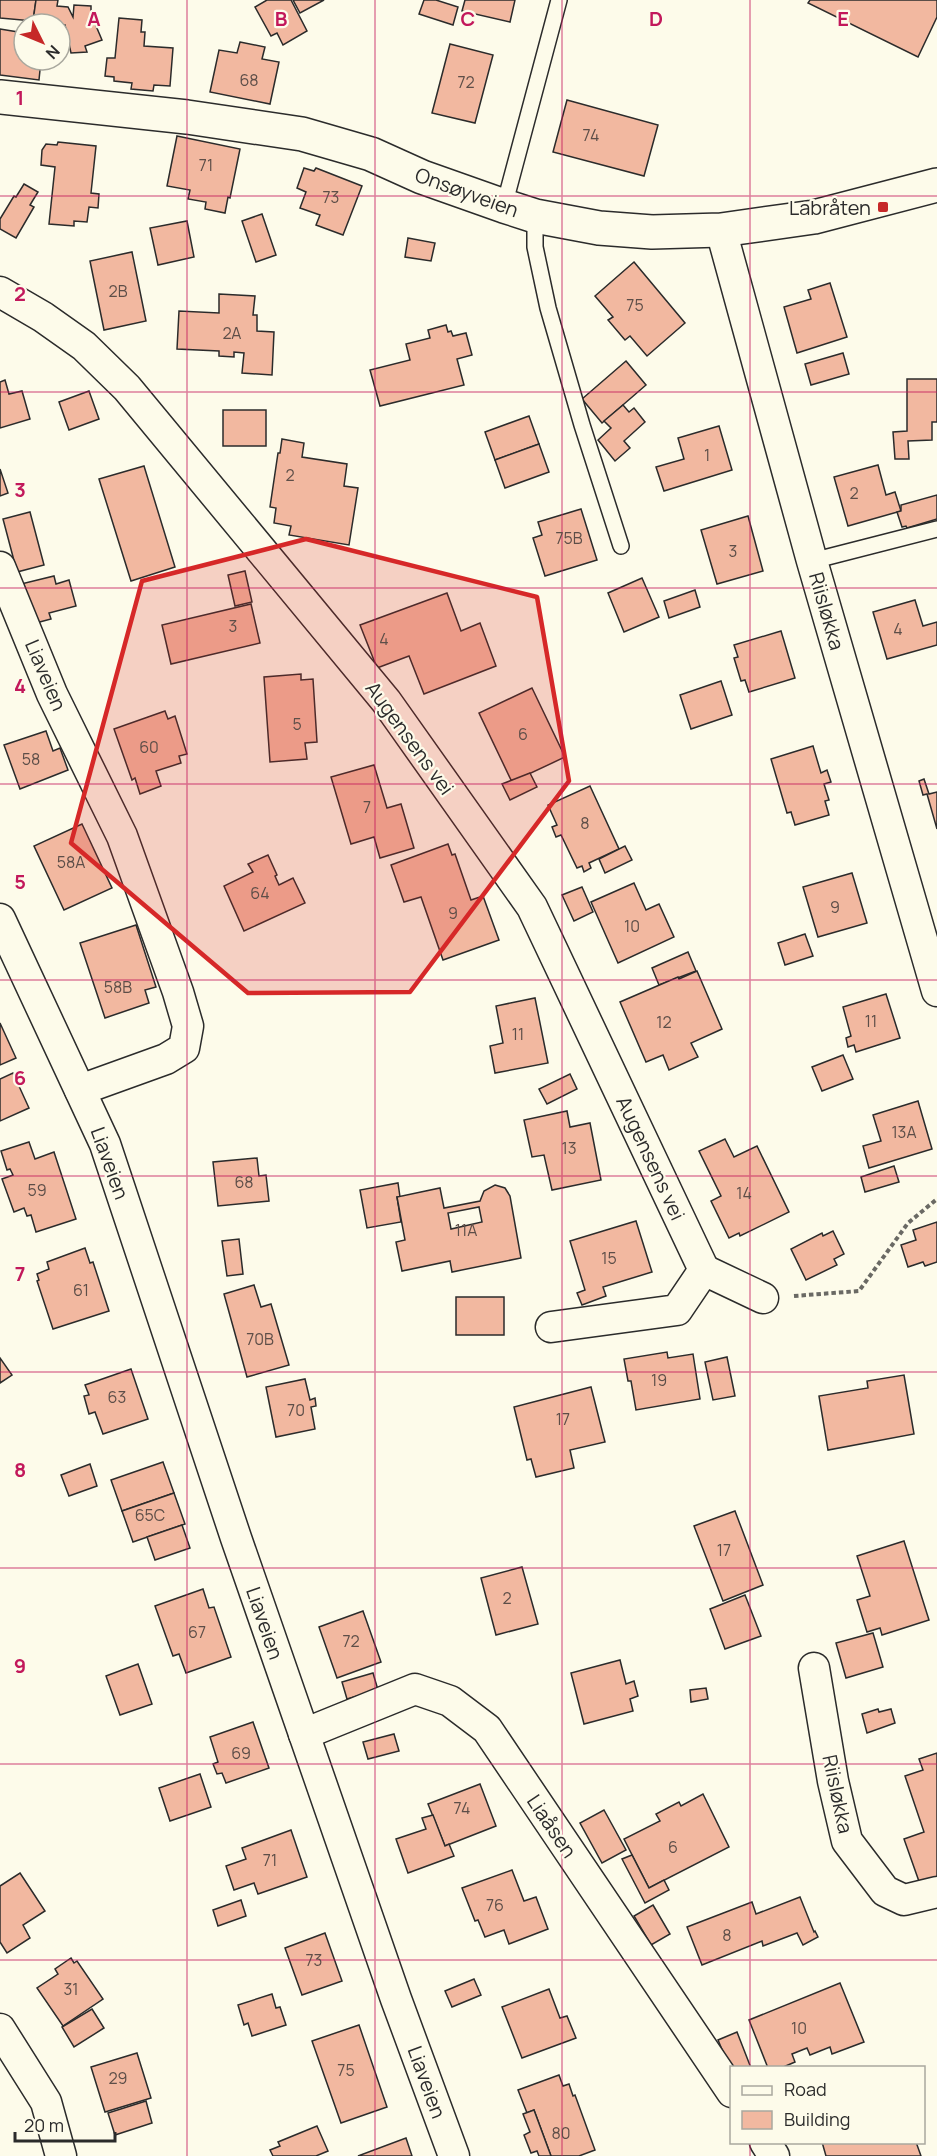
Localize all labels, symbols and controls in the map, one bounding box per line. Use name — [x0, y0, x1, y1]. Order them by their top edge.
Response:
text: A — [87, 5, 101, 32]
text: B — [275, 5, 288, 32]
text: C — [461, 5, 475, 32]
text: D — [649, 5, 663, 32]
text: E — [837, 5, 849, 32]
north arrow — [12, 12, 72, 72]
text: N — [41, 41, 65, 64]
house number: 68 — [239, 69, 259, 91]
house number: 72 — [457, 71, 475, 93]
text: 1 — [16, 84, 24, 111]
house number: 74 — [583, 124, 599, 146]
house number: 71 — [199, 154, 213, 176]
street label: Onsøyveien — [412, 161, 522, 223]
house number: 73 — [323, 186, 339, 208]
place label: Labråten — [789, 194, 871, 221]
marker: Labråten — [876, 200, 890, 214]
text: 2 — [14, 280, 26, 307]
house number: 2B — [109, 280, 128, 302]
house number: 75 — [626, 294, 644, 316]
house number: 2A — [223, 322, 241, 344]
house number: 1 — [704, 444, 710, 466]
house number: 2 — [285, 464, 295, 486]
text: 3 — [14, 476, 26, 503]
house number: 2 — [849, 482, 859, 504]
house number: 75B — [555, 527, 583, 549]
house number: 3 — [729, 540, 737, 562]
street label: Riisløkka — [803, 569, 851, 653]
house number: 3 — [229, 615, 237, 637]
house number: 4 — [893, 618, 903, 640]
house number: 4 — [379, 628, 389, 650]
street label: Liaveien — [19, 635, 73, 715]
text: 4 — [14, 672, 26, 699]
street label: Augensens vei — [360, 676, 460, 800]
house number: 5 — [292, 713, 302, 735]
house number: 6 — [518, 723, 528, 745]
house number: 60 — [139, 736, 159, 758]
house number: 58 — [22, 748, 40, 770]
house number: 7 — [363, 796, 371, 818]
house number: 8 — [580, 812, 590, 834]
house number: 58A — [57, 851, 85, 873]
text: 5 — [14, 868, 26, 895]
house number: 64 — [250, 882, 270, 904]
house number: 9 — [830, 896, 840, 918]
house number: 9 — [448, 902, 458, 924]
house number: 10 — [624, 915, 640, 937]
house number: 58B — [104, 976, 132, 998]
house number: 11 — [865, 1010, 877, 1032]
house number: 12 — [656, 1011, 672, 1033]
house number: 11 — [512, 1023, 524, 1045]
text: 6 — [14, 1064, 26, 1091]
street label: Augensens vei — [610, 1092, 692, 1224]
house number: 13A — [891, 1121, 917, 1143]
street label: Liaveien — [84, 1123, 136, 1203]
house number: 13 — [561, 1137, 577, 1159]
house number: 68 — [234, 1171, 254, 1193]
house number: 59 — [27, 1179, 47, 1201]
house number: 14 — [736, 1182, 752, 1204]
house number: 11A — [455, 1219, 477, 1241]
house number: 15 — [601, 1247, 617, 1269]
text: 7 — [15, 1260, 25, 1287]
house number: 61 — [73, 1279, 89, 1301]
house number: 70B — [246, 1328, 274, 1350]
house number: 19 — [651, 1369, 667, 1391]
house number: 63 — [108, 1386, 126, 1408]
house number: 70 — [287, 1399, 305, 1421]
house number: 17 — [556, 1408, 570, 1430]
text: 8 — [14, 1456, 26, 1483]
house number: 65C — [135, 1504, 165, 1526]
house number: 17 — [717, 1539, 731, 1561]
street label: Liaveien — [240, 1583, 290, 1663]
house number: 2 — [502, 1587, 512, 1609]
house number: 67 — [188, 1621, 206, 1643]
house number: 72 — [342, 1630, 360, 1652]
text: 9 — [14, 1652, 26, 1679]
house number: 69 — [231, 1742, 251, 1764]
street label: Riisløkka — [816, 1752, 860, 1836]
street label: Liaåsen — [521, 1789, 583, 1863]
house number: 74 — [454, 1797, 470, 1819]
house number: 6 — [668, 1836, 678, 1858]
house number: 71 — [263, 1849, 277, 1871]
house number: 76 — [486, 1894, 504, 1916]
house number: 8 — [722, 1924, 732, 1946]
house number: 73 — [306, 1949, 322, 1971]
house number: 31 — [63, 1978, 79, 2000]
house number: 10 — [791, 2017, 807, 2039]
street label: Liaveien — [401, 2042, 453, 2122]
house number: 75 — [337, 2059, 355, 2081]
legend — [730, 2066, 925, 2144]
house number: 29 — [108, 2067, 128, 2089]
text: Road — [784, 2077, 827, 2101]
scale bar — [15, 2105, 116, 2143]
text: Building — [784, 2107, 850, 2131]
text: 20 m — [24, 2113, 64, 2137]
house number: 80 — [551, 2122, 571, 2144]

